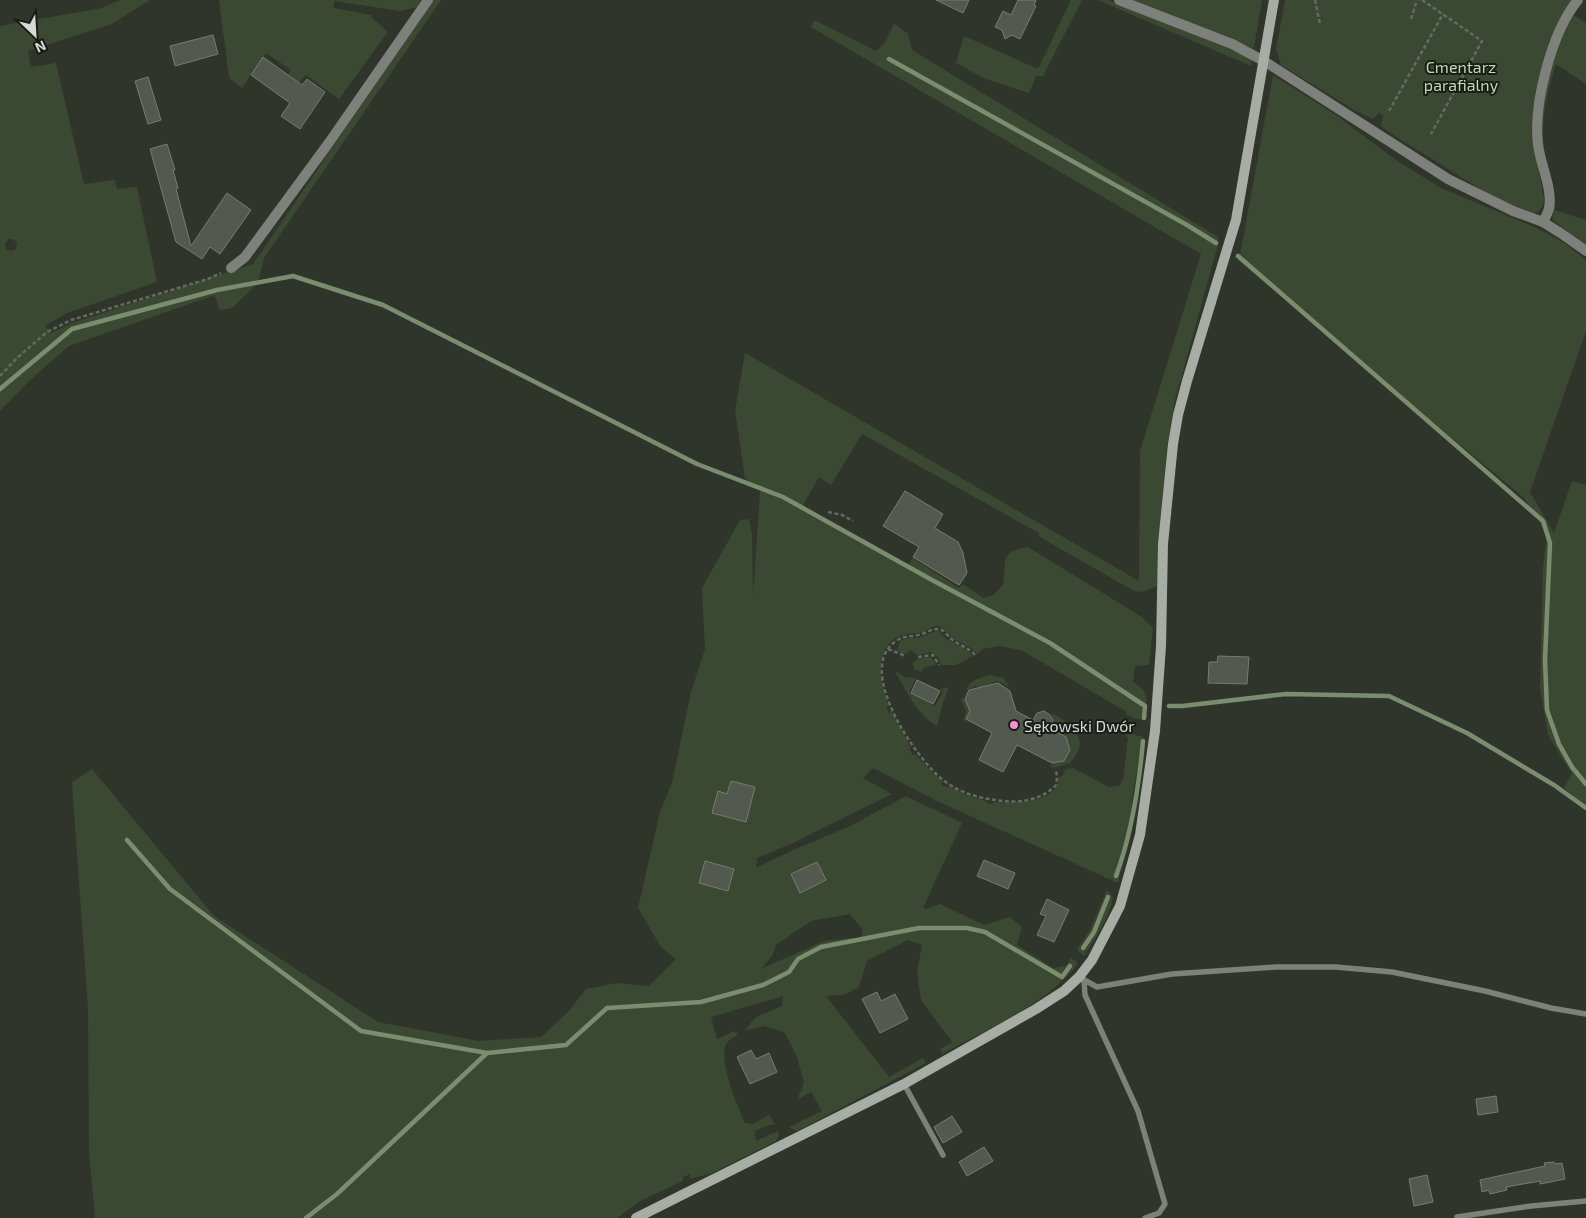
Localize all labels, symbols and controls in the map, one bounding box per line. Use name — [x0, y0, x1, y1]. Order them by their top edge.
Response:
north arrow — [10, 10, 60, 60]
text: N — [33, 37, 49, 57]
park label: Cmentarz parafialny — [1424, 57, 1499, 94]
place label: Sękowski Dwór — [1024, 716, 1135, 735]
marker: Sękowski Dwór — [1008, 719, 1020, 731]

